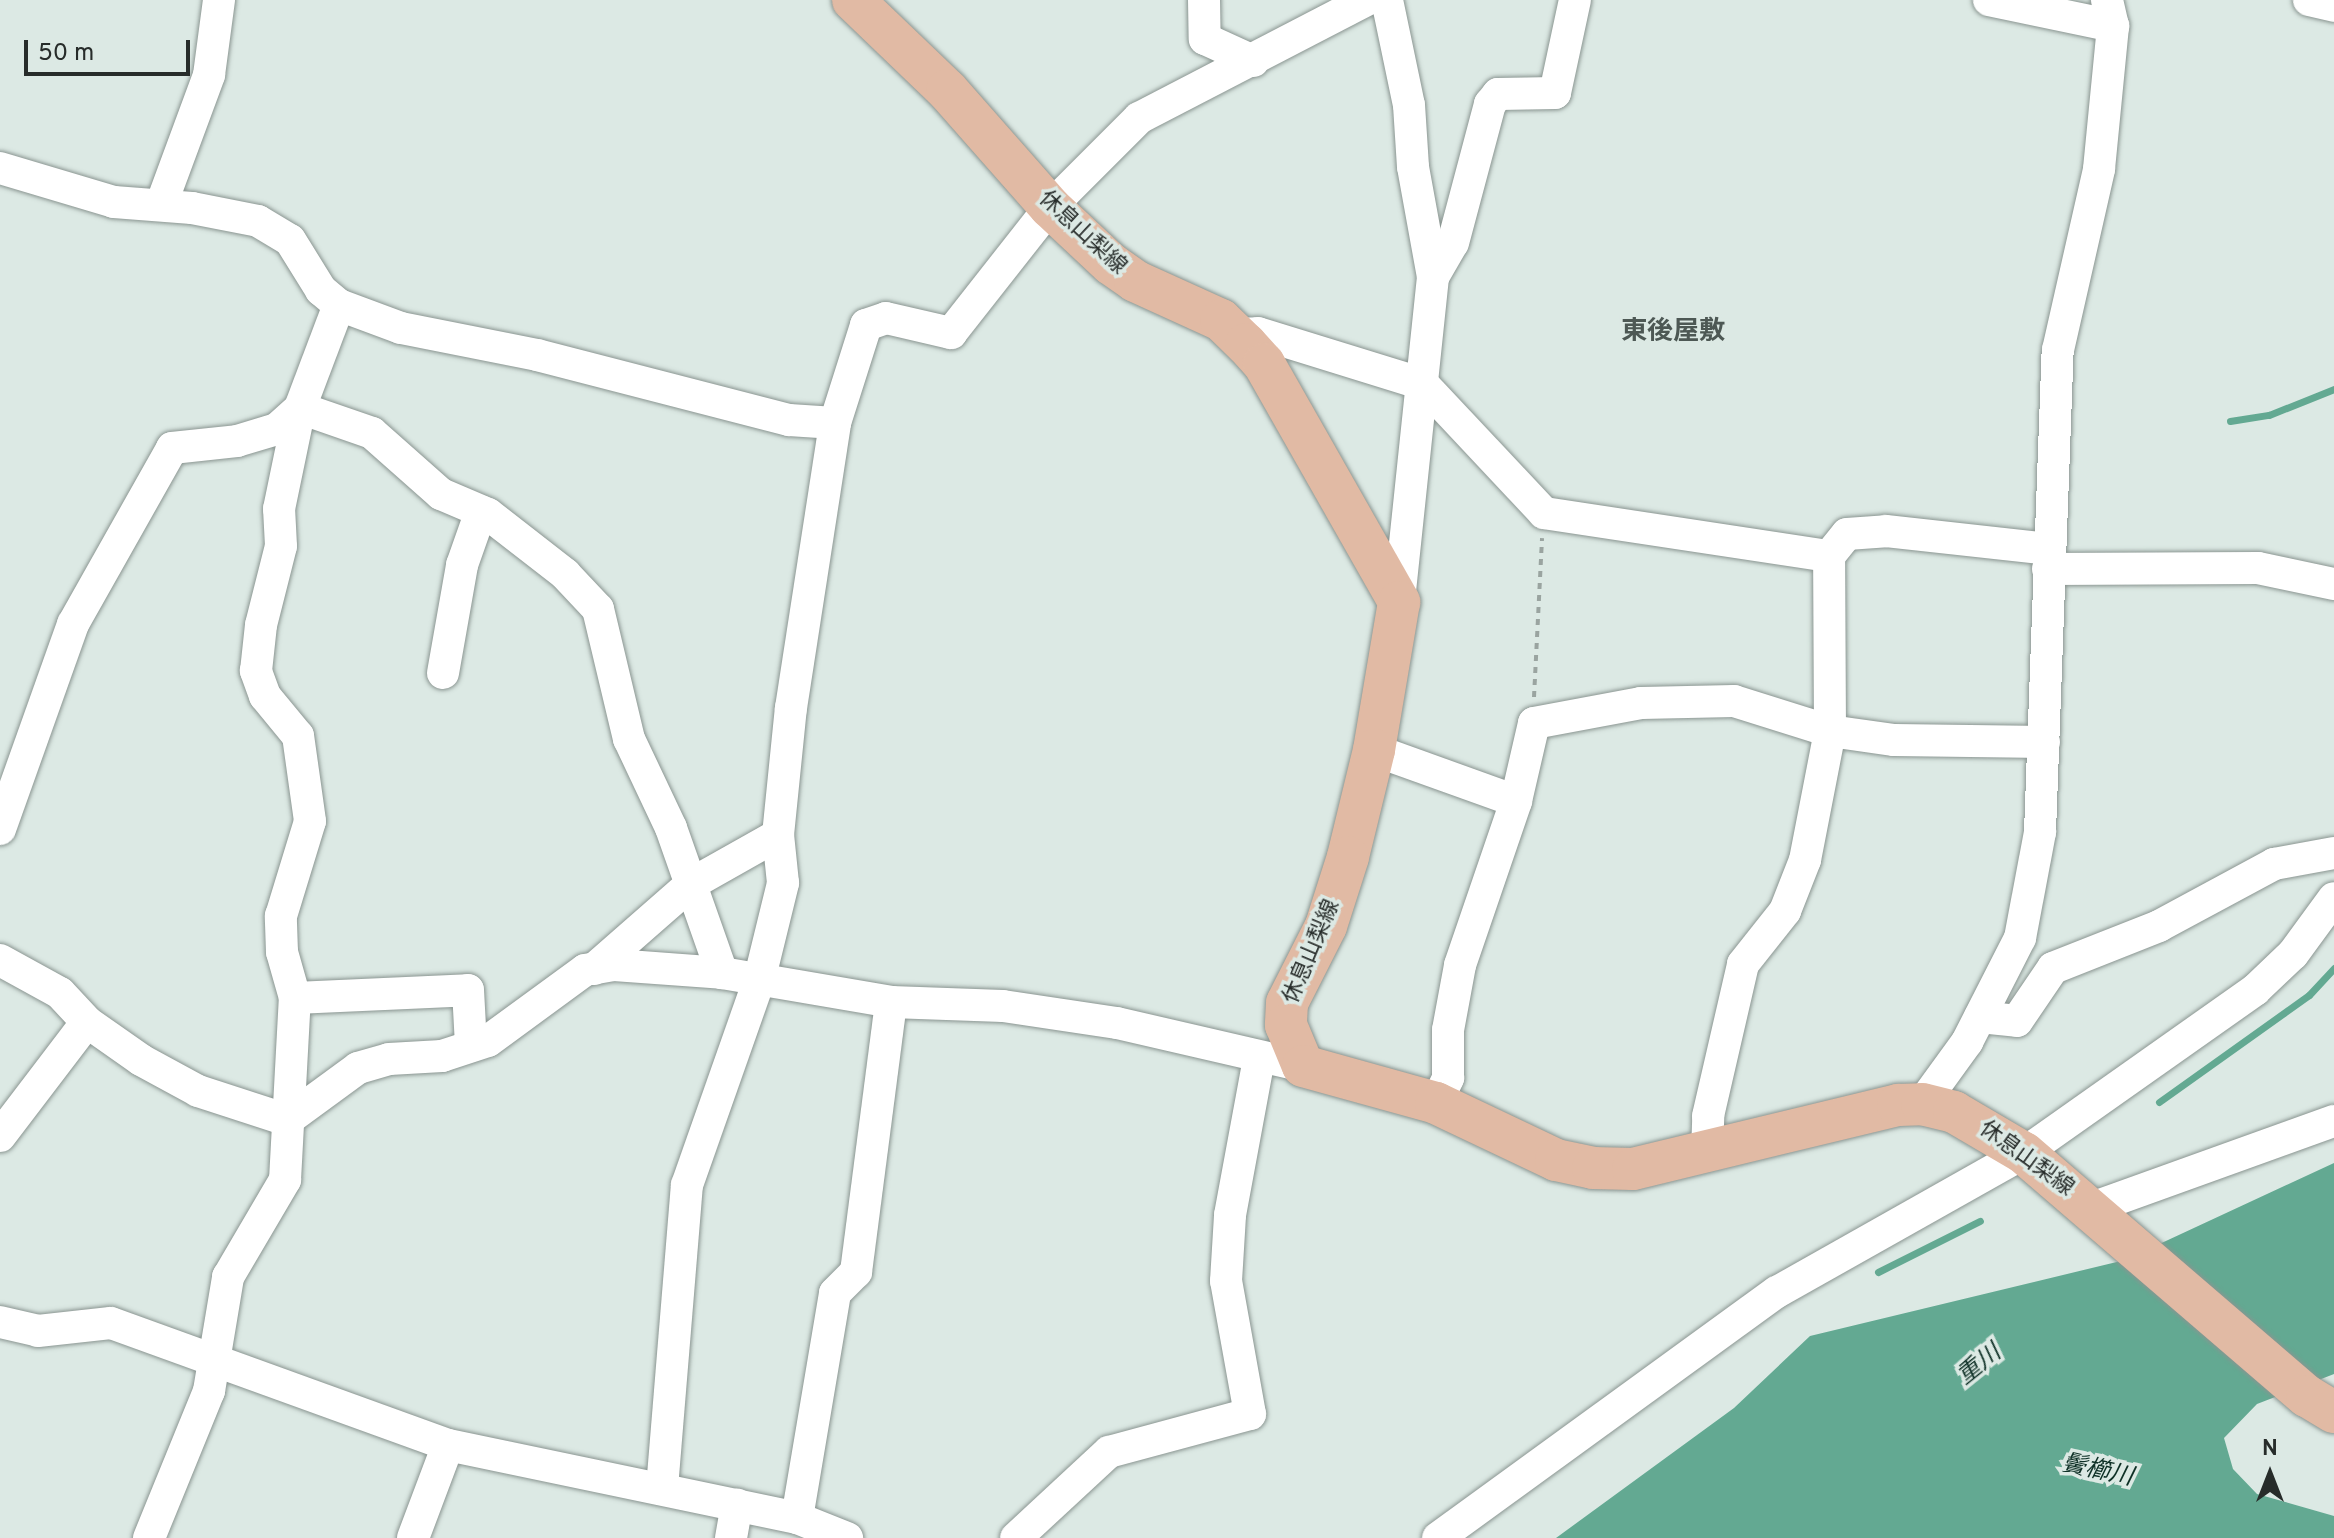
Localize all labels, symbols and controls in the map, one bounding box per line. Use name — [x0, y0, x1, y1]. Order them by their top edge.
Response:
scale bar — [28, 24, 194, 74]
text: 50 m — [38, 39, 94, 69]
street label: 休息山梨線 — [1033, 186, 1131, 280]
district label: 東後屋敷 — [1621, 317, 1725, 349]
street label: 休息山梨線 — [1278, 896, 1346, 1008]
street label: 休息山梨線 — [1974, 1116, 2078, 1202]
water label: 重川 — [1952, 1340, 2008, 1392]
north arrow — [2230, 1434, 2310, 1514]
text: N — [2262, 1436, 2278, 1463]
water label: 鬢櫛川 — [2059, 1450, 2135, 1494]

